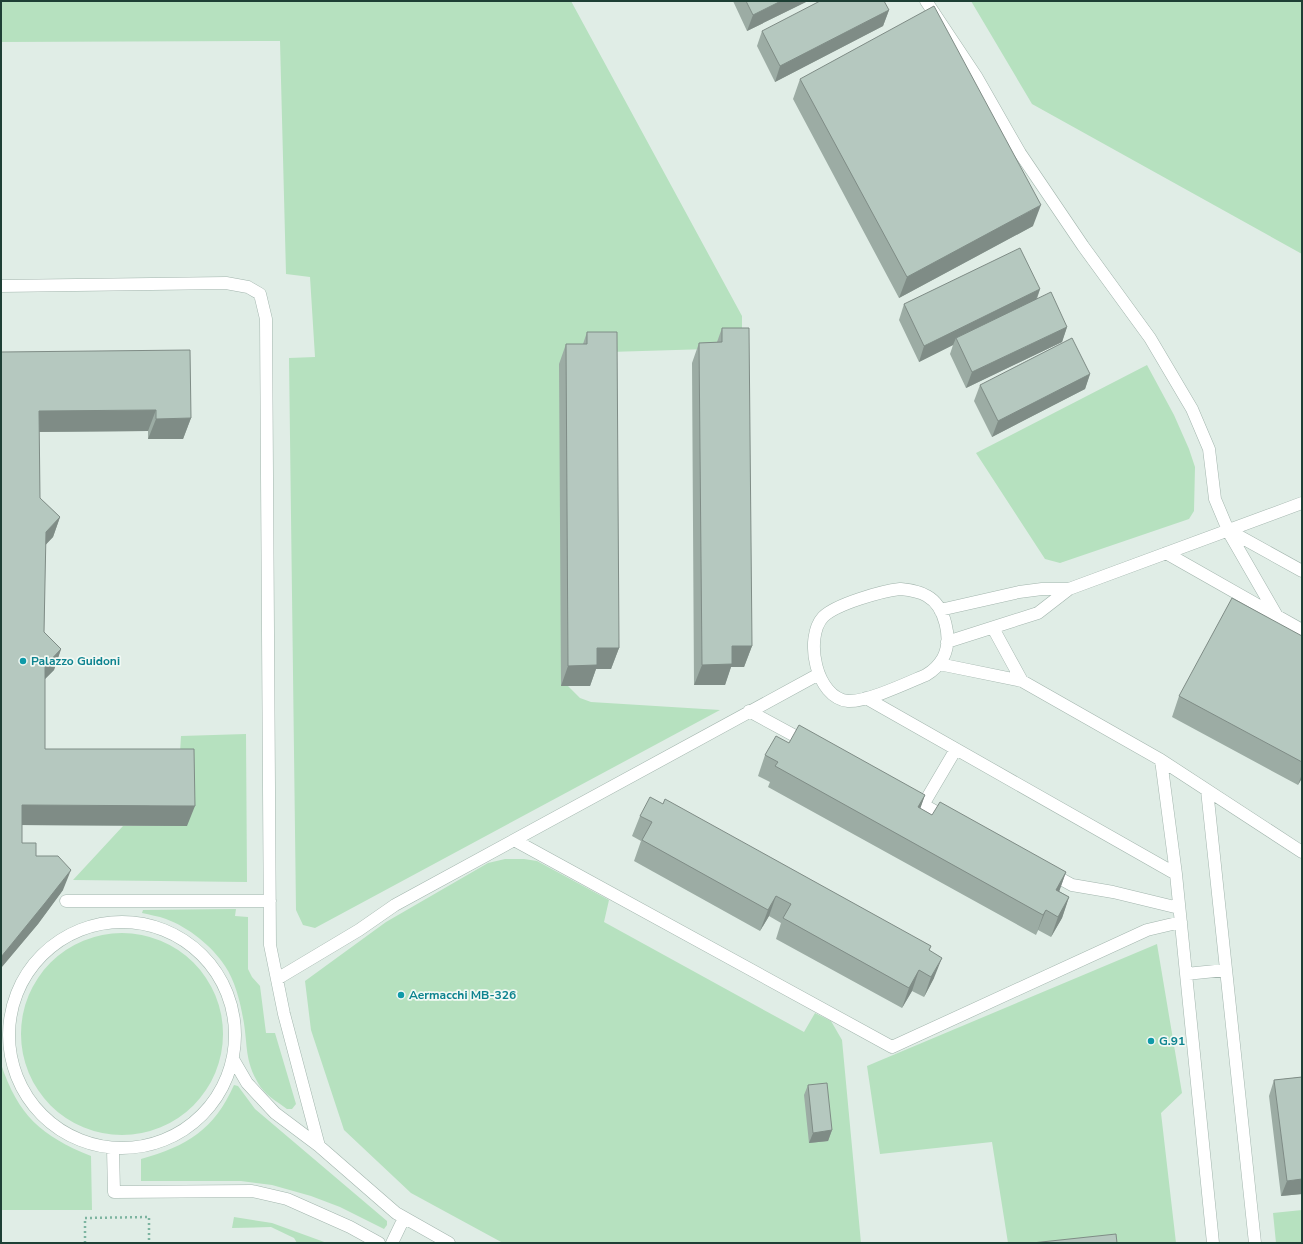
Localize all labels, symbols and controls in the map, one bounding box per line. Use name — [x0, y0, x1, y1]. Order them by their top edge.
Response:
place label: Palazzo Guidoni — [31, 653, 120, 669]
marker: Palazzo Guidoni — [18, 656, 28, 666]
place label: Aermacchi MB-326 — [409, 987, 516, 1003]
marker: Aermacchi MB-326 — [396, 990, 406, 1000]
place label: G.91 — [1159, 1033, 1185, 1049]
marker: G.91 — [1146, 1036, 1156, 1046]

